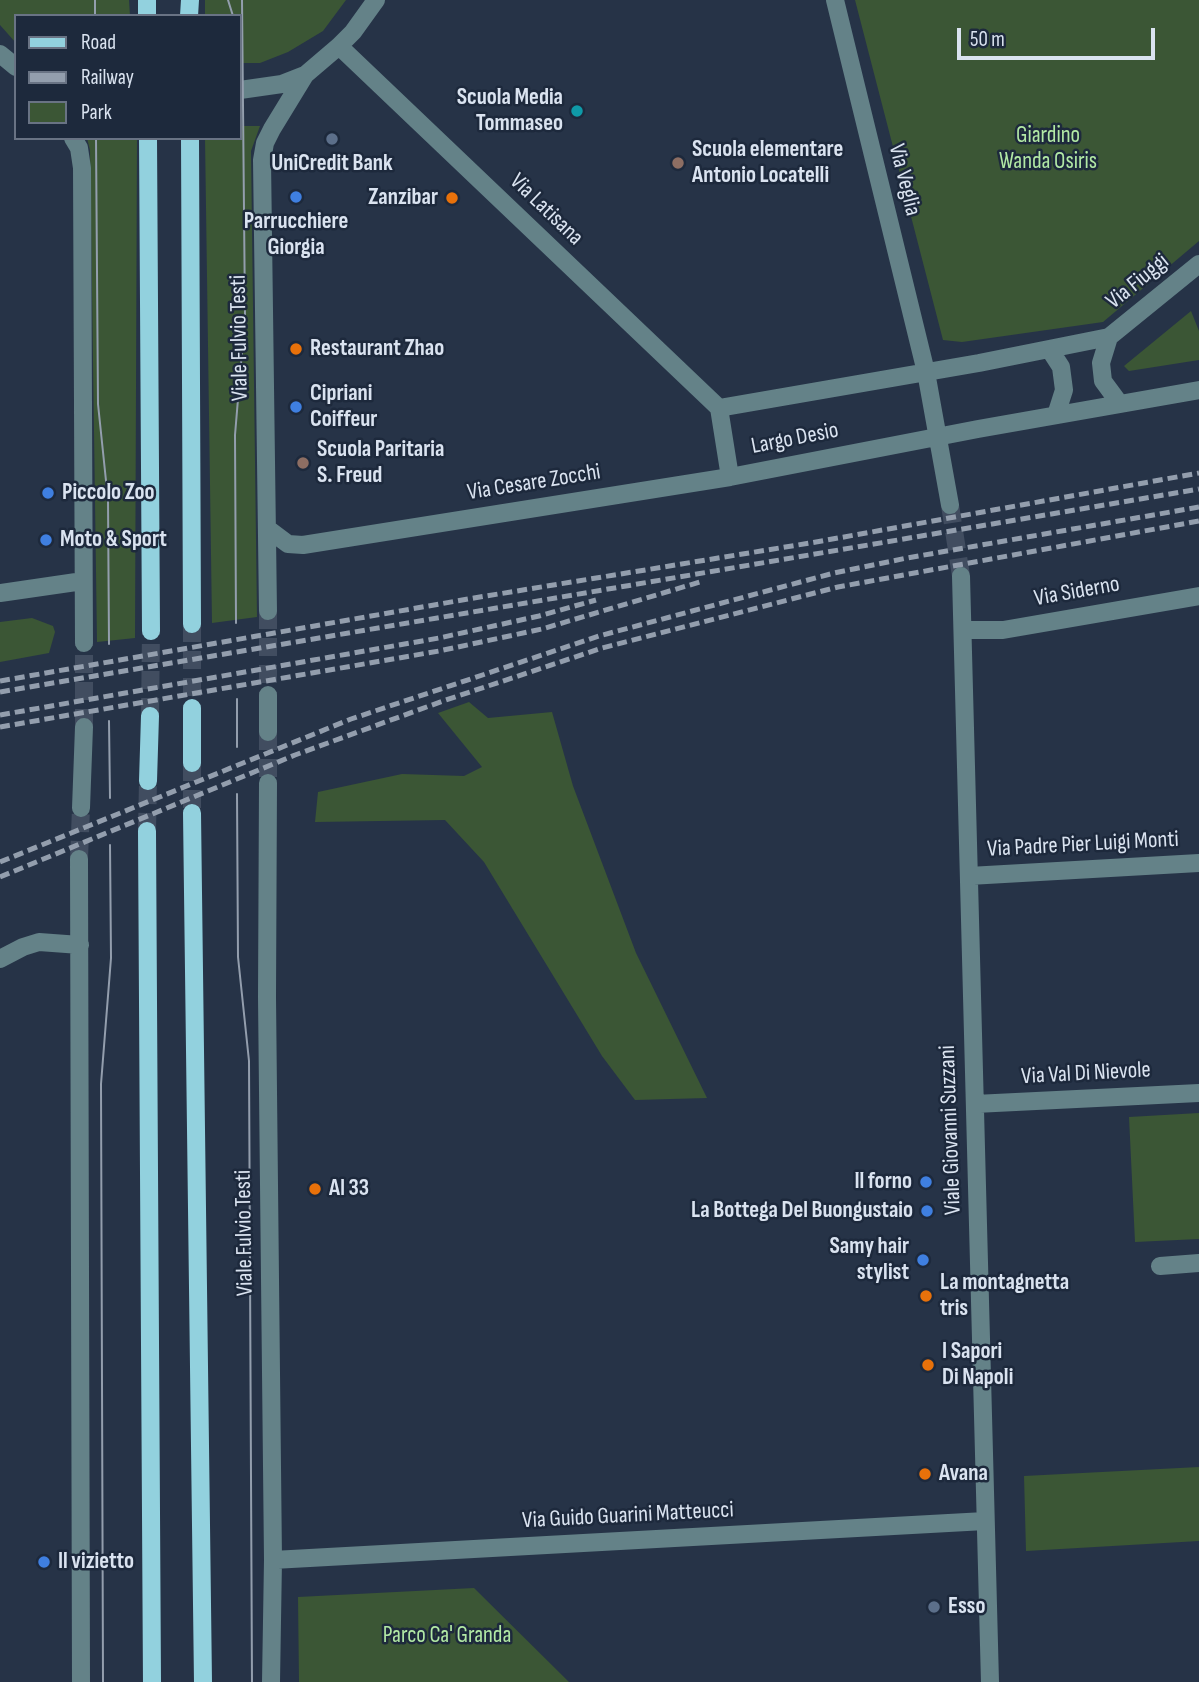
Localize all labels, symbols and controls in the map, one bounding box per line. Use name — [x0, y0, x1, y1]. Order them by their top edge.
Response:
legend — [14, 14, 242, 140]
scale bar — [961, 14, 1159, 58]
text: 50 m — [970, 27, 1005, 52]
text: Road — [81, 30, 116, 55]
text: Railway — [81, 65, 134, 90]
place label: Scuola Media Tommaseo — [457, 84, 563, 138]
text: Park — [81, 100, 112, 125]
marker: Scuola Media Tommaseo — [569, 103, 585, 119]
park label: Giardino Wanda Osiris — [999, 122, 1097, 176]
marker: UniCredit Bank — [324, 131, 340, 147]
place label: Scuola elementare Antonio Locatelli — [692, 136, 843, 190]
street label: Via Veglia — [882, 141, 926, 219]
place label: UniCredit Bank — [271, 150, 393, 178]
marker: Scuola elementare Antonio Locatelli — [670, 155, 686, 171]
street label: Via Latisana — [503, 168, 589, 252]
place label: Zanzibar — [368, 184, 438, 212]
marker: Parrucchiere Giorgia — [288, 189, 304, 205]
marker: Zanzibar — [444, 190, 460, 206]
place label: Parrucchiere Giorgia — [244, 208, 348, 262]
street label: Via Fiuggi — [1101, 248, 1175, 316]
street label: Viale Fulvio Testi — [225, 275, 255, 401]
place label: Restaurant Zhao — [310, 335, 444, 363]
marker: Restaurant Zhao — [288, 341, 304, 357]
place label: Cipriani Coiffeur — [310, 380, 377, 434]
marker: Cipriani Coiffeur — [288, 399, 304, 415]
street label: Largo Desio — [749, 417, 841, 461]
place label: Scuola Paritaria S. Freud — [317, 436, 444, 490]
marker: Scuola Paritaria S. Freud — [295, 455, 311, 471]
street label: Via Cesare Zocchi — [465, 459, 603, 507]
place label: Piccolo Zoo — [62, 479, 155, 507]
marker: Piccolo Zoo — [40, 485, 56, 501]
place label: Moto & Sport — [60, 526, 167, 554]
marker: Moto & Sport — [38, 532, 54, 548]
street label: Via Siderno — [1032, 571, 1122, 613]
street label: Via Padre Pier Luigi Monti — [987, 826, 1179, 864]
street label: Viale Giovanni Suzzani — [934, 1045, 968, 1215]
street label: Via Val Di Nievole — [1021, 1057, 1151, 1091]
place label: Il forno — [854, 1168, 912, 1196]
street label: Viale Fulvio Testi — [230, 1170, 260, 1296]
marker: Il forno — [918, 1174, 934, 1190]
place label: Al 33 — [329, 1175, 369, 1203]
marker: Al 33 — [307, 1181, 323, 1197]
place label: La Bottega Del Buongustaio — [691, 1197, 913, 1225]
marker: La Bottega Del Buongustaio — [919, 1203, 935, 1219]
place label: Samy hair stylist — [829, 1233, 909, 1287]
marker: Samy hair stylist — [915, 1252, 931, 1268]
place label: La montagnetta tris — [940, 1269, 1069, 1323]
marker: La montagnetta tris — [918, 1288, 934, 1304]
place label: I Sapori Di Napoli — [942, 1338, 1013, 1392]
marker: I Sapori Di Napoli — [920, 1357, 936, 1373]
place label: Avana — [939, 1460, 988, 1488]
marker: Avana — [917, 1466, 933, 1482]
street label: Via Guido Guarini Matteucci — [522, 1497, 734, 1535]
place label: Il vizietto — [58, 1548, 134, 1576]
marker: Il vizietto — [36, 1554, 52, 1570]
place label: Esso — [948, 1593, 985, 1621]
marker: Esso — [926, 1599, 942, 1615]
park label: Parco Ca' Granda — [383, 1622, 511, 1650]

